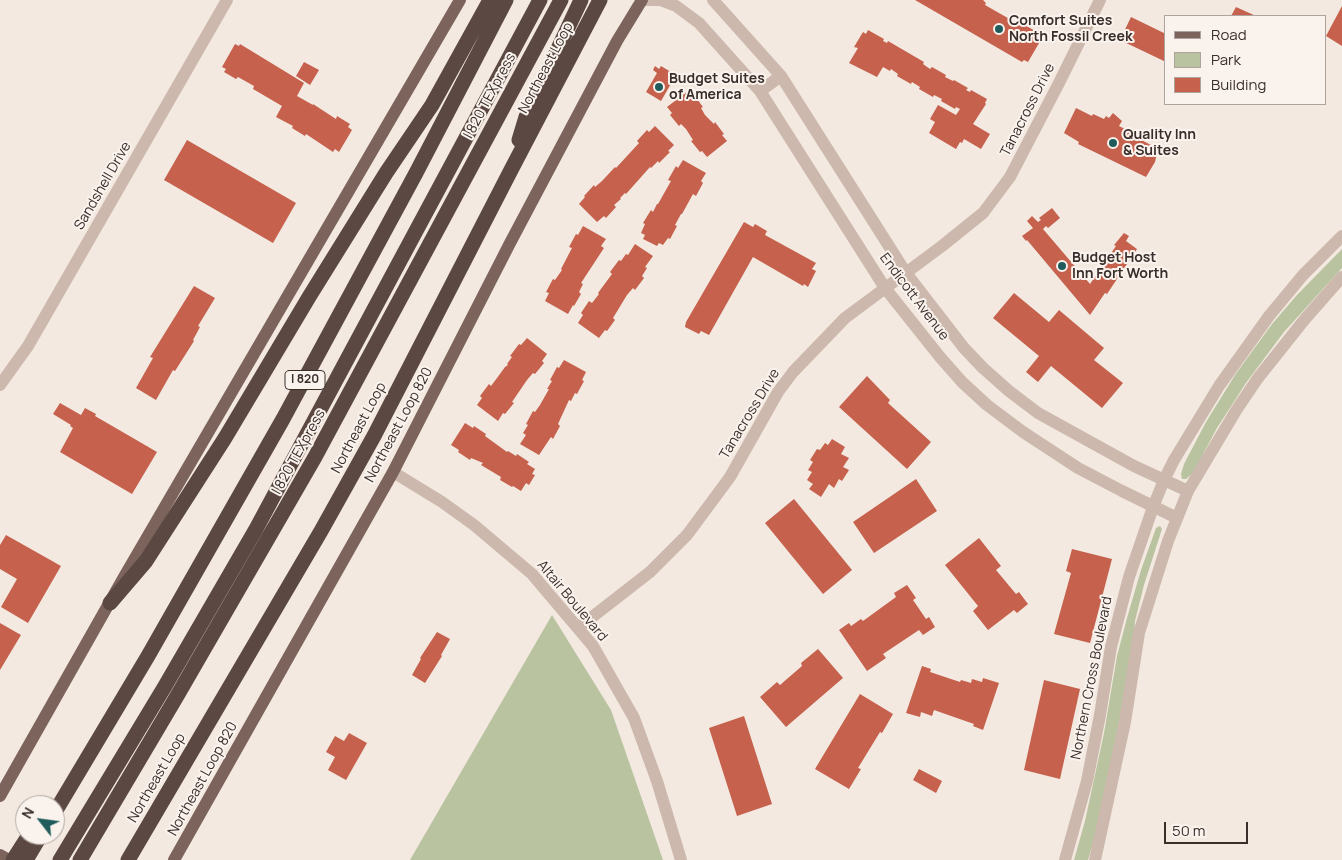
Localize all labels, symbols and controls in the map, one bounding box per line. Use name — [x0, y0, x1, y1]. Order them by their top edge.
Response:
place label: Comfort Suites North Fossil Creek — [1009, 13, 1132, 46]
legend — [1164, 15, 1327, 105]
street label: Northeast Loop — [515, 20, 577, 116]
marker: Comfort Suites North Fossil Creek — [993, 23, 1005, 35]
text: Road — [1211, 24, 1247, 45]
text: Park — [1211, 49, 1241, 70]
street label: I 820 TEXpress — [460, 50, 520, 142]
street label: Tanacross Drive — [997, 61, 1059, 159]
place label: Budget Suites of America — [669, 71, 765, 104]
text: Building — [1211, 74, 1266, 95]
marker: Budget Suites of America — [653, 81, 665, 93]
place label: Quality Inn & Suites — [1123, 127, 1196, 160]
marker: Quality Inn & Suites — [1107, 137, 1119, 149]
street label: Sandshell Drive — [71, 139, 135, 233]
street label: Endicott Avenue — [876, 250, 952, 344]
place label: Budget Host Inn Fort Worth — [1072, 250, 1168, 282]
marker: Budget Host Inn Fort Worth — [1056, 260, 1068, 272]
street label: Northeast Loop 820 — [362, 365, 436, 485]
street label: Tanacross Drive — [716, 366, 784, 462]
road number: I 820 — [285, 370, 325, 390]
street label: Northeast Loop — [328, 380, 390, 476]
street label: I 820 TEXpress — [269, 407, 329, 497]
street label: Altair Boulevard — [533, 557, 611, 645]
street label: Northern Cross Boulevard — [1068, 595, 1116, 761]
street label: Northeast Loop 820 — [165, 719, 241, 839]
street label: Northeast Loop — [125, 730, 189, 826]
north arrow — [15, 795, 65, 845]
text: N — [17, 804, 38, 822]
scale bar — [1167, 812, 1251, 844]
text: 50 m — [1172, 820, 1206, 841]

